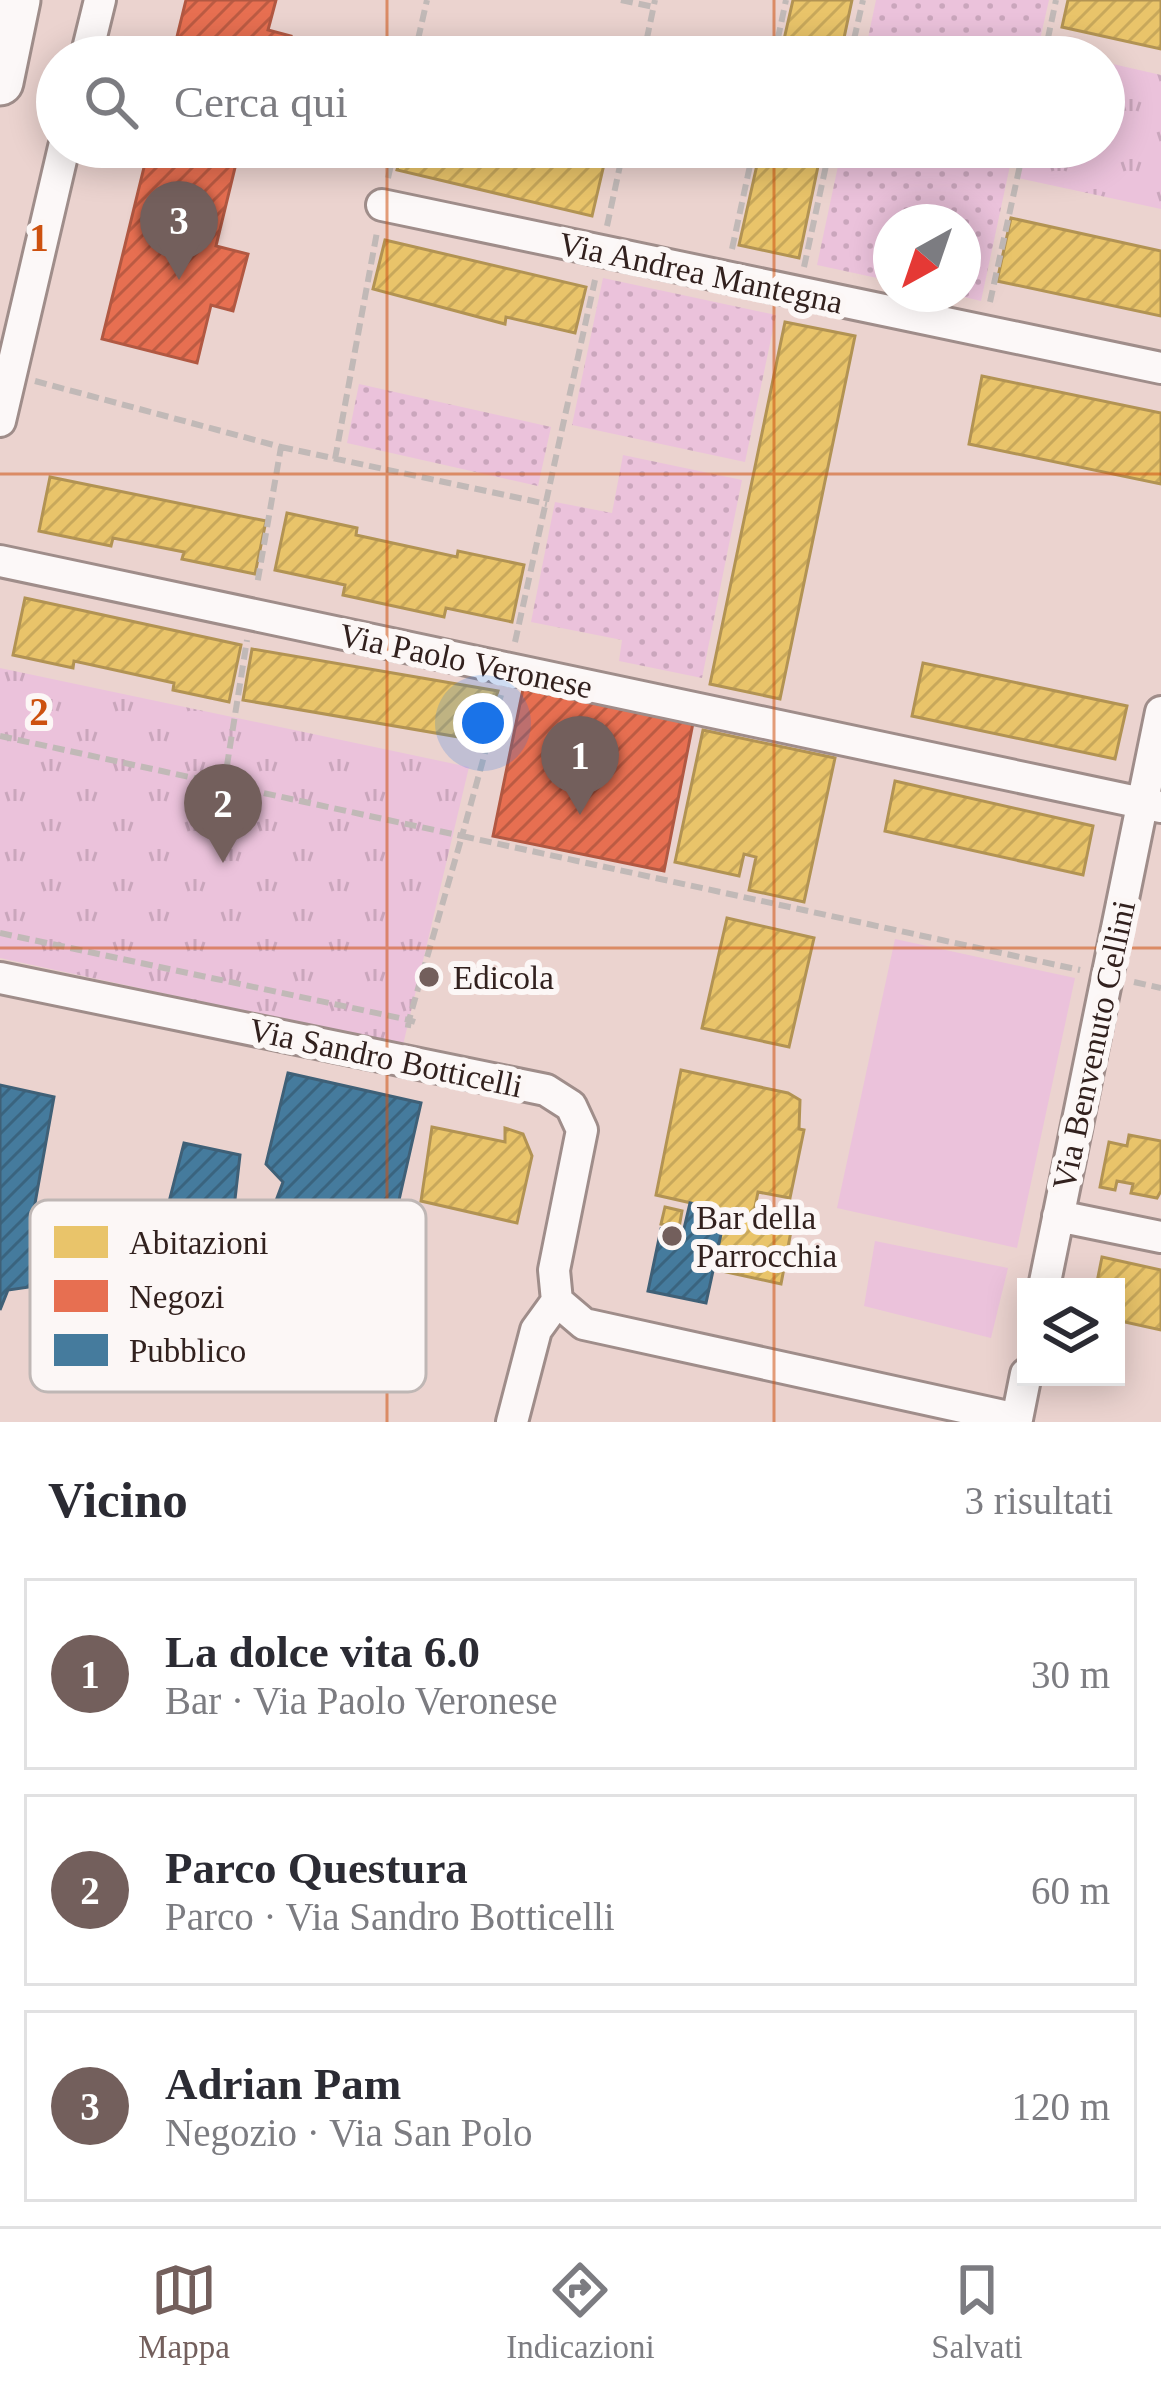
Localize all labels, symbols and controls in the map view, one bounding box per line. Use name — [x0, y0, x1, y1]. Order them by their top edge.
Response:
search box — [36, 36, 1125, 168]
icon: search — [78, 69, 144, 135]
text: Cerca qui — [174, 77, 348, 127]
pin: 3 — [140, 181, 218, 280]
north arrow — [873, 204, 981, 312]
text: 1 — [29, 216, 49, 259]
street label: Via Andrea Mantegna — [556, 225, 846, 321]
street label: Via Paolo Veronese — [336, 617, 596, 705]
text: 2 — [29, 690, 49, 733]
your location — [453, 693, 513, 753]
pin: 1 — [541, 716, 619, 815]
pin: 2 — [184, 764, 262, 863]
street label: Via Benvenuto Cellini — [1046, 897, 1142, 1193]
place label: Edicola — [453, 960, 554, 996]
marker: Edicola — [416, 964, 442, 990]
street label: Via Sandro Botticelli — [246, 1011, 526, 1105]
legend — [30, 1200, 426, 1392]
place label: Bar della Parrocchia — [696, 1200, 837, 1274]
marker: Bar della Parrocchia — [659, 1223, 685, 1249]
text: Abitazioni — [129, 1225, 268, 1261]
map controls — [1017, 1278, 1125, 1386]
button: layers — [1017, 1278, 1125, 1386]
text: Negozi — [129, 1279, 224, 1315]
text: Pubblico — [129, 1333, 246, 1369]
text: Vicino — [48, 1472, 188, 1528]
text: 3 risultati — [965, 1479, 1113, 1522]
text: La dolce vita 6.0 — [165, 1627, 480, 1677]
text: 1 — [80, 1653, 100, 1696]
text: 30 m — [1031, 1653, 1110, 1696]
text: Bar · Via Paolo Veronese — [165, 1679, 558, 1722]
text: Parco Questura — [165, 1843, 468, 1893]
text: 2 — [80, 1869, 100, 1912]
text: 60 m — [1031, 1869, 1110, 1912]
text: Parco · Via Sandro Botticelli — [165, 1895, 615, 1938]
text: Adrian Pam — [165, 2059, 401, 2109]
text: 3 — [80, 2085, 100, 2128]
text: 120 m — [1011, 2085, 1110, 2128]
text: Negozio · Via San Polo — [165, 2111, 532, 2154]
tab: Mappa — [138, 2257, 230, 2366]
tab: Indicazioni — [506, 2257, 655, 2366]
tab: Salvati — [931, 2257, 1023, 2366]

